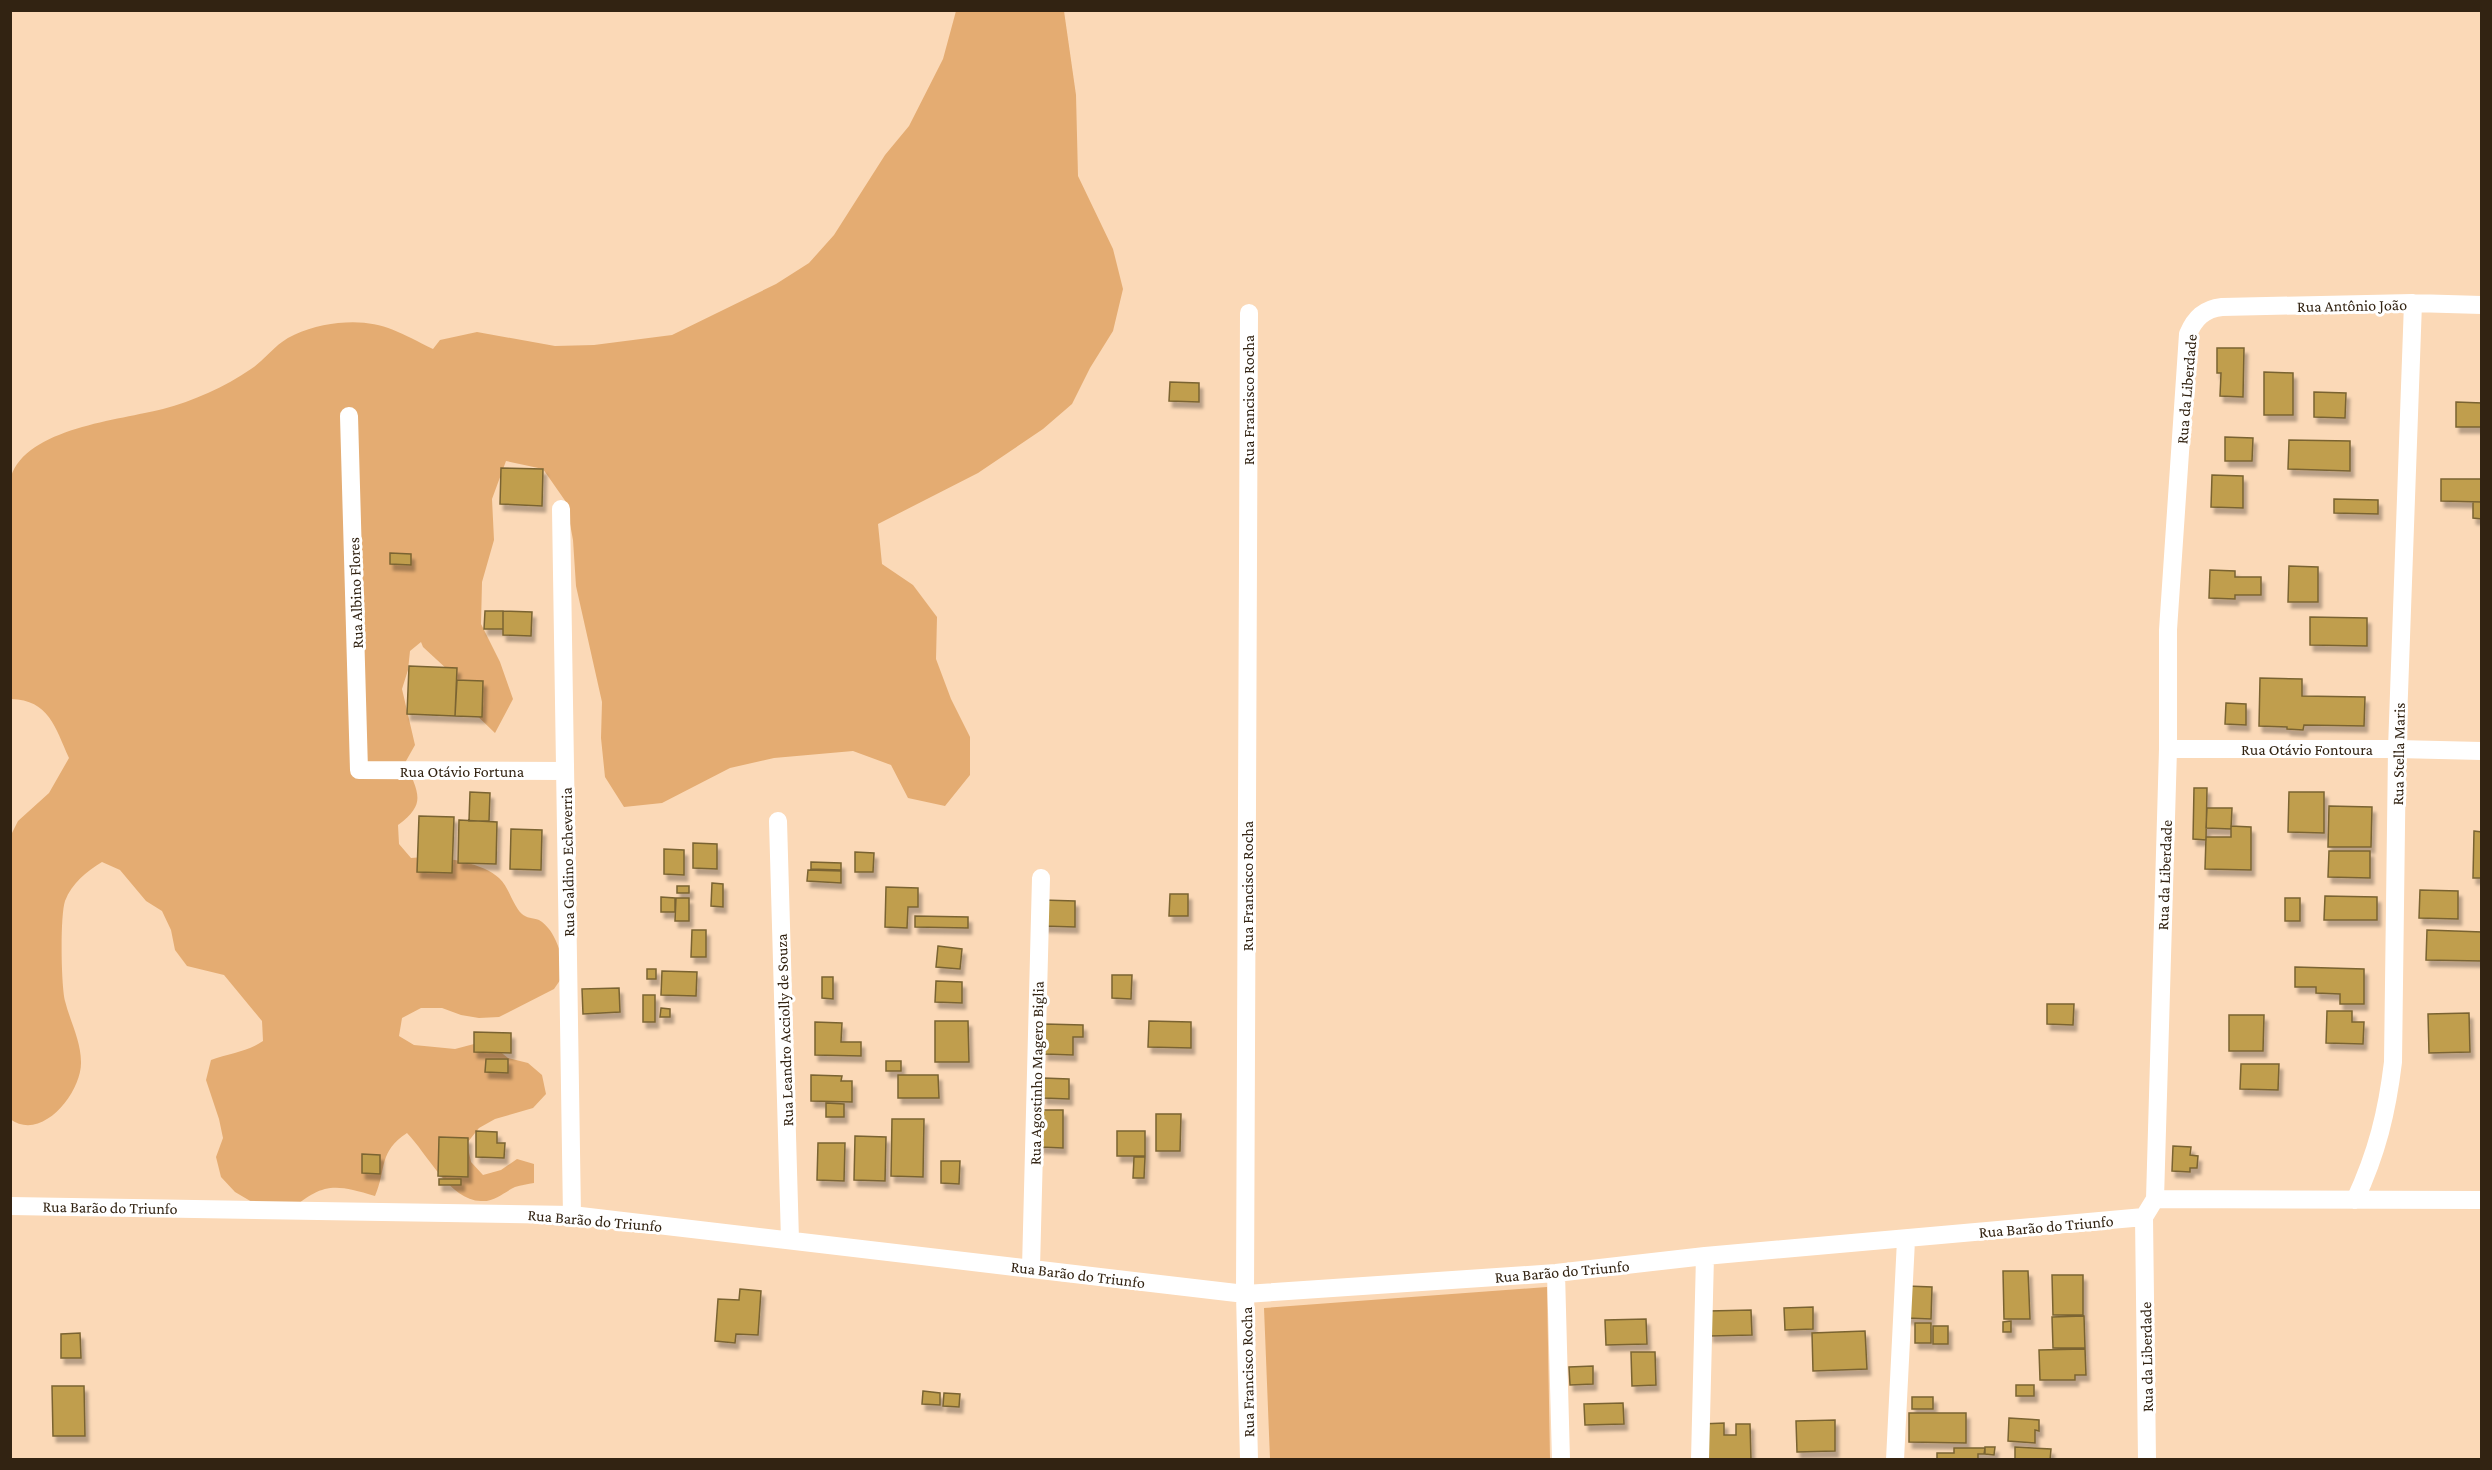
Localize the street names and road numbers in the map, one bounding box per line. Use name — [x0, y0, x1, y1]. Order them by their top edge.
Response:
street label: Rua Antônio João — [2297, 296, 2407, 316]
street label: Rua da Liberdade — [2173, 333, 2200, 445]
street label: Rua Francisco Rocha — [1240, 334, 1257, 465]
street label: Rua Albino Flores — [345, 537, 366, 649]
street label: Rua Stella Maris — [2389, 702, 2408, 806]
street label: Rua Otávio Fontoura — [2241, 741, 2374, 758]
street label: Rua Otávio Fortuna — [400, 763, 525, 780]
street label: Rua Galdino Echeverria — [558, 787, 577, 937]
street label: Rua Francisco Rocha — [1239, 820, 1256, 951]
street label: Rua da Liberdade — [2154, 820, 2175, 930]
street label: Rua Leandro Acciolly de Souza — [773, 933, 797, 1127]
street label: Rua Agostinho Magero Biglia — [1026, 980, 1048, 1165]
street label: Rua Barão do Triunfo — [42, 1198, 178, 1217]
street label: Rua Barão do Triunfo — [527, 1206, 663, 1235]
street label: Rua Barão do Triunfo — [1978, 1212, 2114, 1241]
street label: Rua Barão do Triunfo — [1494, 1257, 1630, 1286]
street label: Rua Barão do Triunfo — [1010, 1258, 1146, 1291]
street label: Rua da Liberdade — [2137, 1302, 2156, 1412]
street label: Rua Francisco Rocha — [1238, 1306, 1257, 1437]

